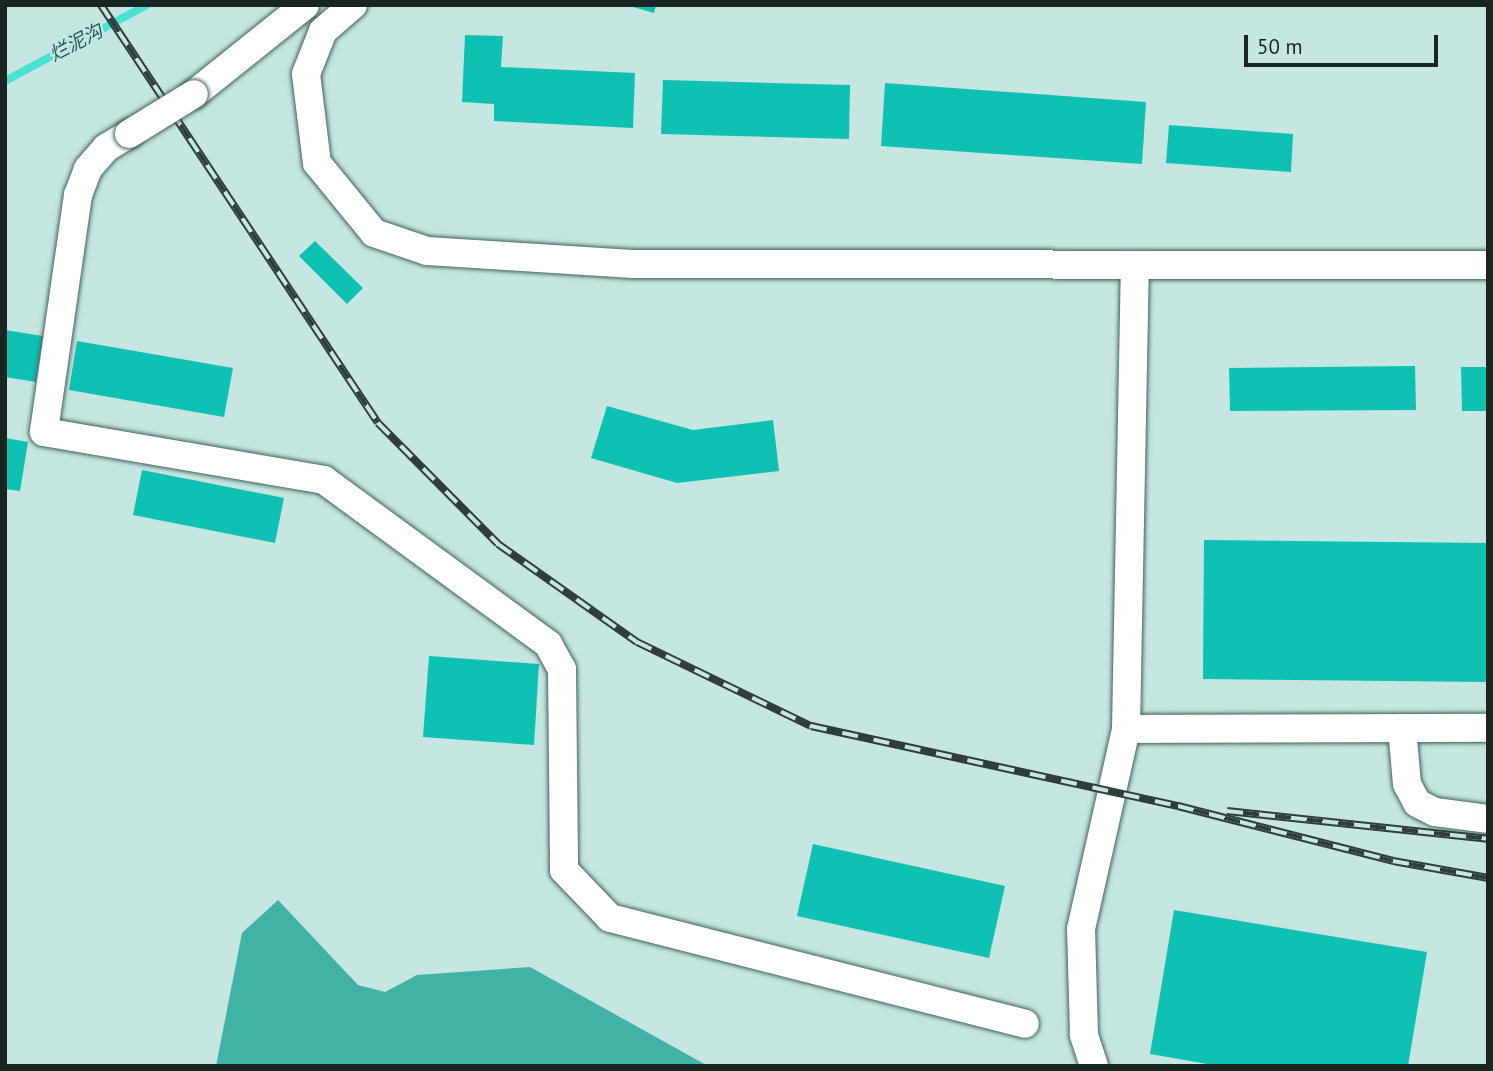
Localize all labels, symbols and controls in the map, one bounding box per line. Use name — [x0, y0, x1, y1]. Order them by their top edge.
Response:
water label: 烂泥沟 — [45, 20, 107, 66]
scale bar — [1248, 21, 1442, 65]
text: 50 m — [1257, 33, 1303, 60]

